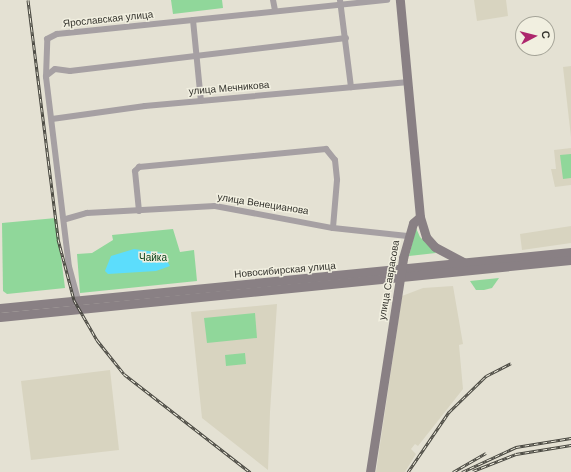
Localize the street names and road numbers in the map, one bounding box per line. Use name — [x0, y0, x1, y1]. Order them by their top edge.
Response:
street label: Ярославская улица — [62, 8, 154, 30]
street label: улица Мечникова — [188, 78, 270, 98]
street label: улица Венецианова — [217, 191, 309, 217]
street label: улица Саврасова — [376, 239, 402, 321]
street label: Новосибирская улица — [234, 260, 336, 280]

